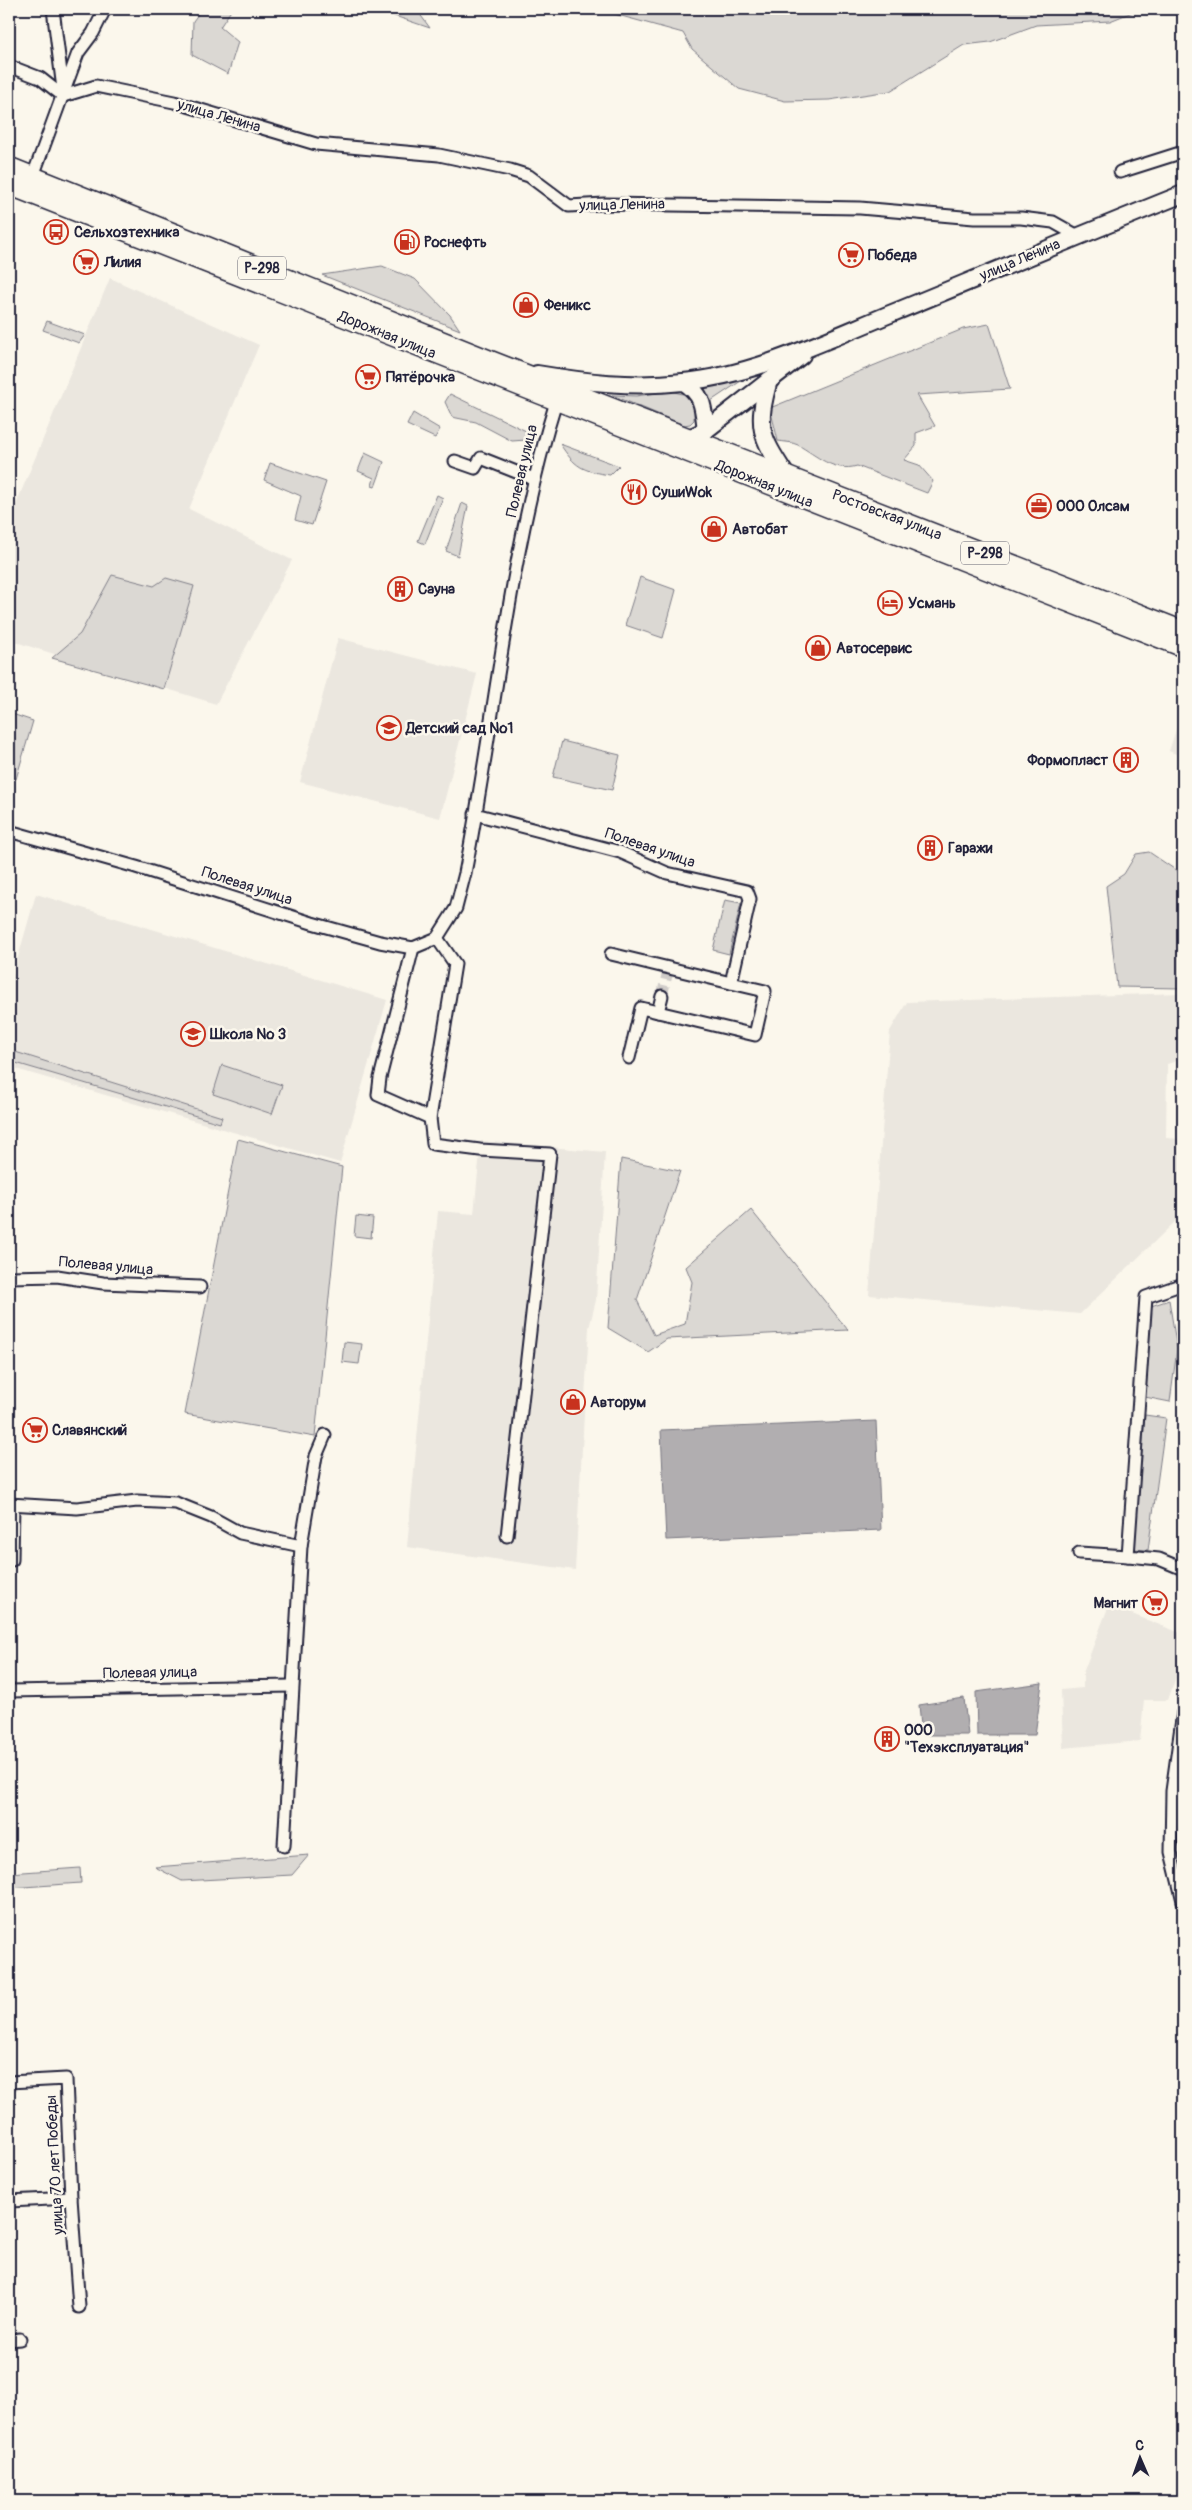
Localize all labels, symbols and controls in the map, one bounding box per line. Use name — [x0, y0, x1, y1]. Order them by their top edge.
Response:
street label: улица Ленина — [174, 95, 263, 137]
street label: улица Ленина — [578, 195, 665, 215]
bus stop icon: Сельхозтехника — [43, 219, 69, 245]
place label: Сельхозтехника — [74, 223, 180, 242]
fuel station icon: Роснефть — [394, 229, 420, 255]
place label: Роснефть — [424, 233, 487, 252]
street label: улица Ленина — [976, 235, 1063, 286]
supermarket icon: Победа — [838, 242, 864, 268]
place label: Победа — [868, 246, 917, 265]
supermarket icon: Лилия — [73, 249, 99, 275]
place label: Лилия — [103, 253, 141, 272]
road number: Р-298 — [238, 256, 286, 280]
shop icon: Феникс — [513, 292, 539, 318]
place label: Феникс — [543, 296, 591, 315]
street label: Дорожная улица — [334, 306, 439, 363]
supermarket icon: Пятёрочка — [355, 364, 381, 390]
place label: Пятёрочка — [386, 368, 455, 387]
street label: Полевая улица — [502, 423, 542, 519]
street label: Дорожная улица — [711, 455, 816, 512]
restaurant icon: CушиWok — [621, 479, 647, 505]
place label: CушиWok — [652, 483, 713, 502]
street label: Ростовская улица — [830, 485, 944, 545]
office icon: ООО Олсам — [1026, 493, 1052, 519]
place label: ООО Олсам — [1056, 497, 1130, 516]
shop icon: Автобат — [701, 516, 727, 542]
place label: Автобат — [732, 520, 788, 539]
road number: Р-298 — [961, 542, 1009, 564]
building icon: Сауна — [387, 576, 413, 602]
place label: Сауна — [418, 580, 455, 599]
hotel icon: Усмань — [877, 590, 903, 616]
place label: Усмань — [908, 594, 956, 613]
shop icon: Автосервис — [805, 635, 831, 661]
place label: Автосервис — [836, 639, 913, 658]
school or university icon: Детский сад №1 — [376, 715, 402, 741]
place label: Детский сад №1 — [405, 719, 513, 738]
building icon: Формопласт — [1113, 747, 1139, 773]
place label: Формопласт — [1027, 751, 1108, 770]
street label: Полевая улица — [602, 824, 698, 872]
building icon: Гаражи — [917, 835, 943, 861]
place label: Гаражи — [948, 839, 993, 858]
street label: Полевая улица — [199, 862, 295, 910]
school or university icon: Школа № 3 — [180, 1021, 206, 1047]
place label: Школа № 3 — [209, 1025, 286, 1044]
street label: Полевая улица — [58, 1252, 154, 1280]
shop icon: Авторум — [560, 1389, 586, 1415]
place label: Авторум — [590, 1393, 646, 1412]
supermarket icon: Славянский — [22, 1417, 48, 1443]
place label: Славянский — [52, 1421, 127, 1440]
supermarket icon: Магнит — [1142, 1590, 1168, 1616]
place label: Магнит — [1093, 1594, 1138, 1613]
street label: Полевая улица — [103, 1663, 197, 1683]
place label: ООО "Техэксплуатация" — [904, 1721, 1029, 1757]
building icon: ООО "Техэксплуатация" — [874, 1726, 900, 1752]
street label: улица 70 лет Победы — [42, 2095, 68, 2236]
north arrow — [1114, 2432, 1164, 2482]
text: С — [1135, 2437, 1145, 2454]

